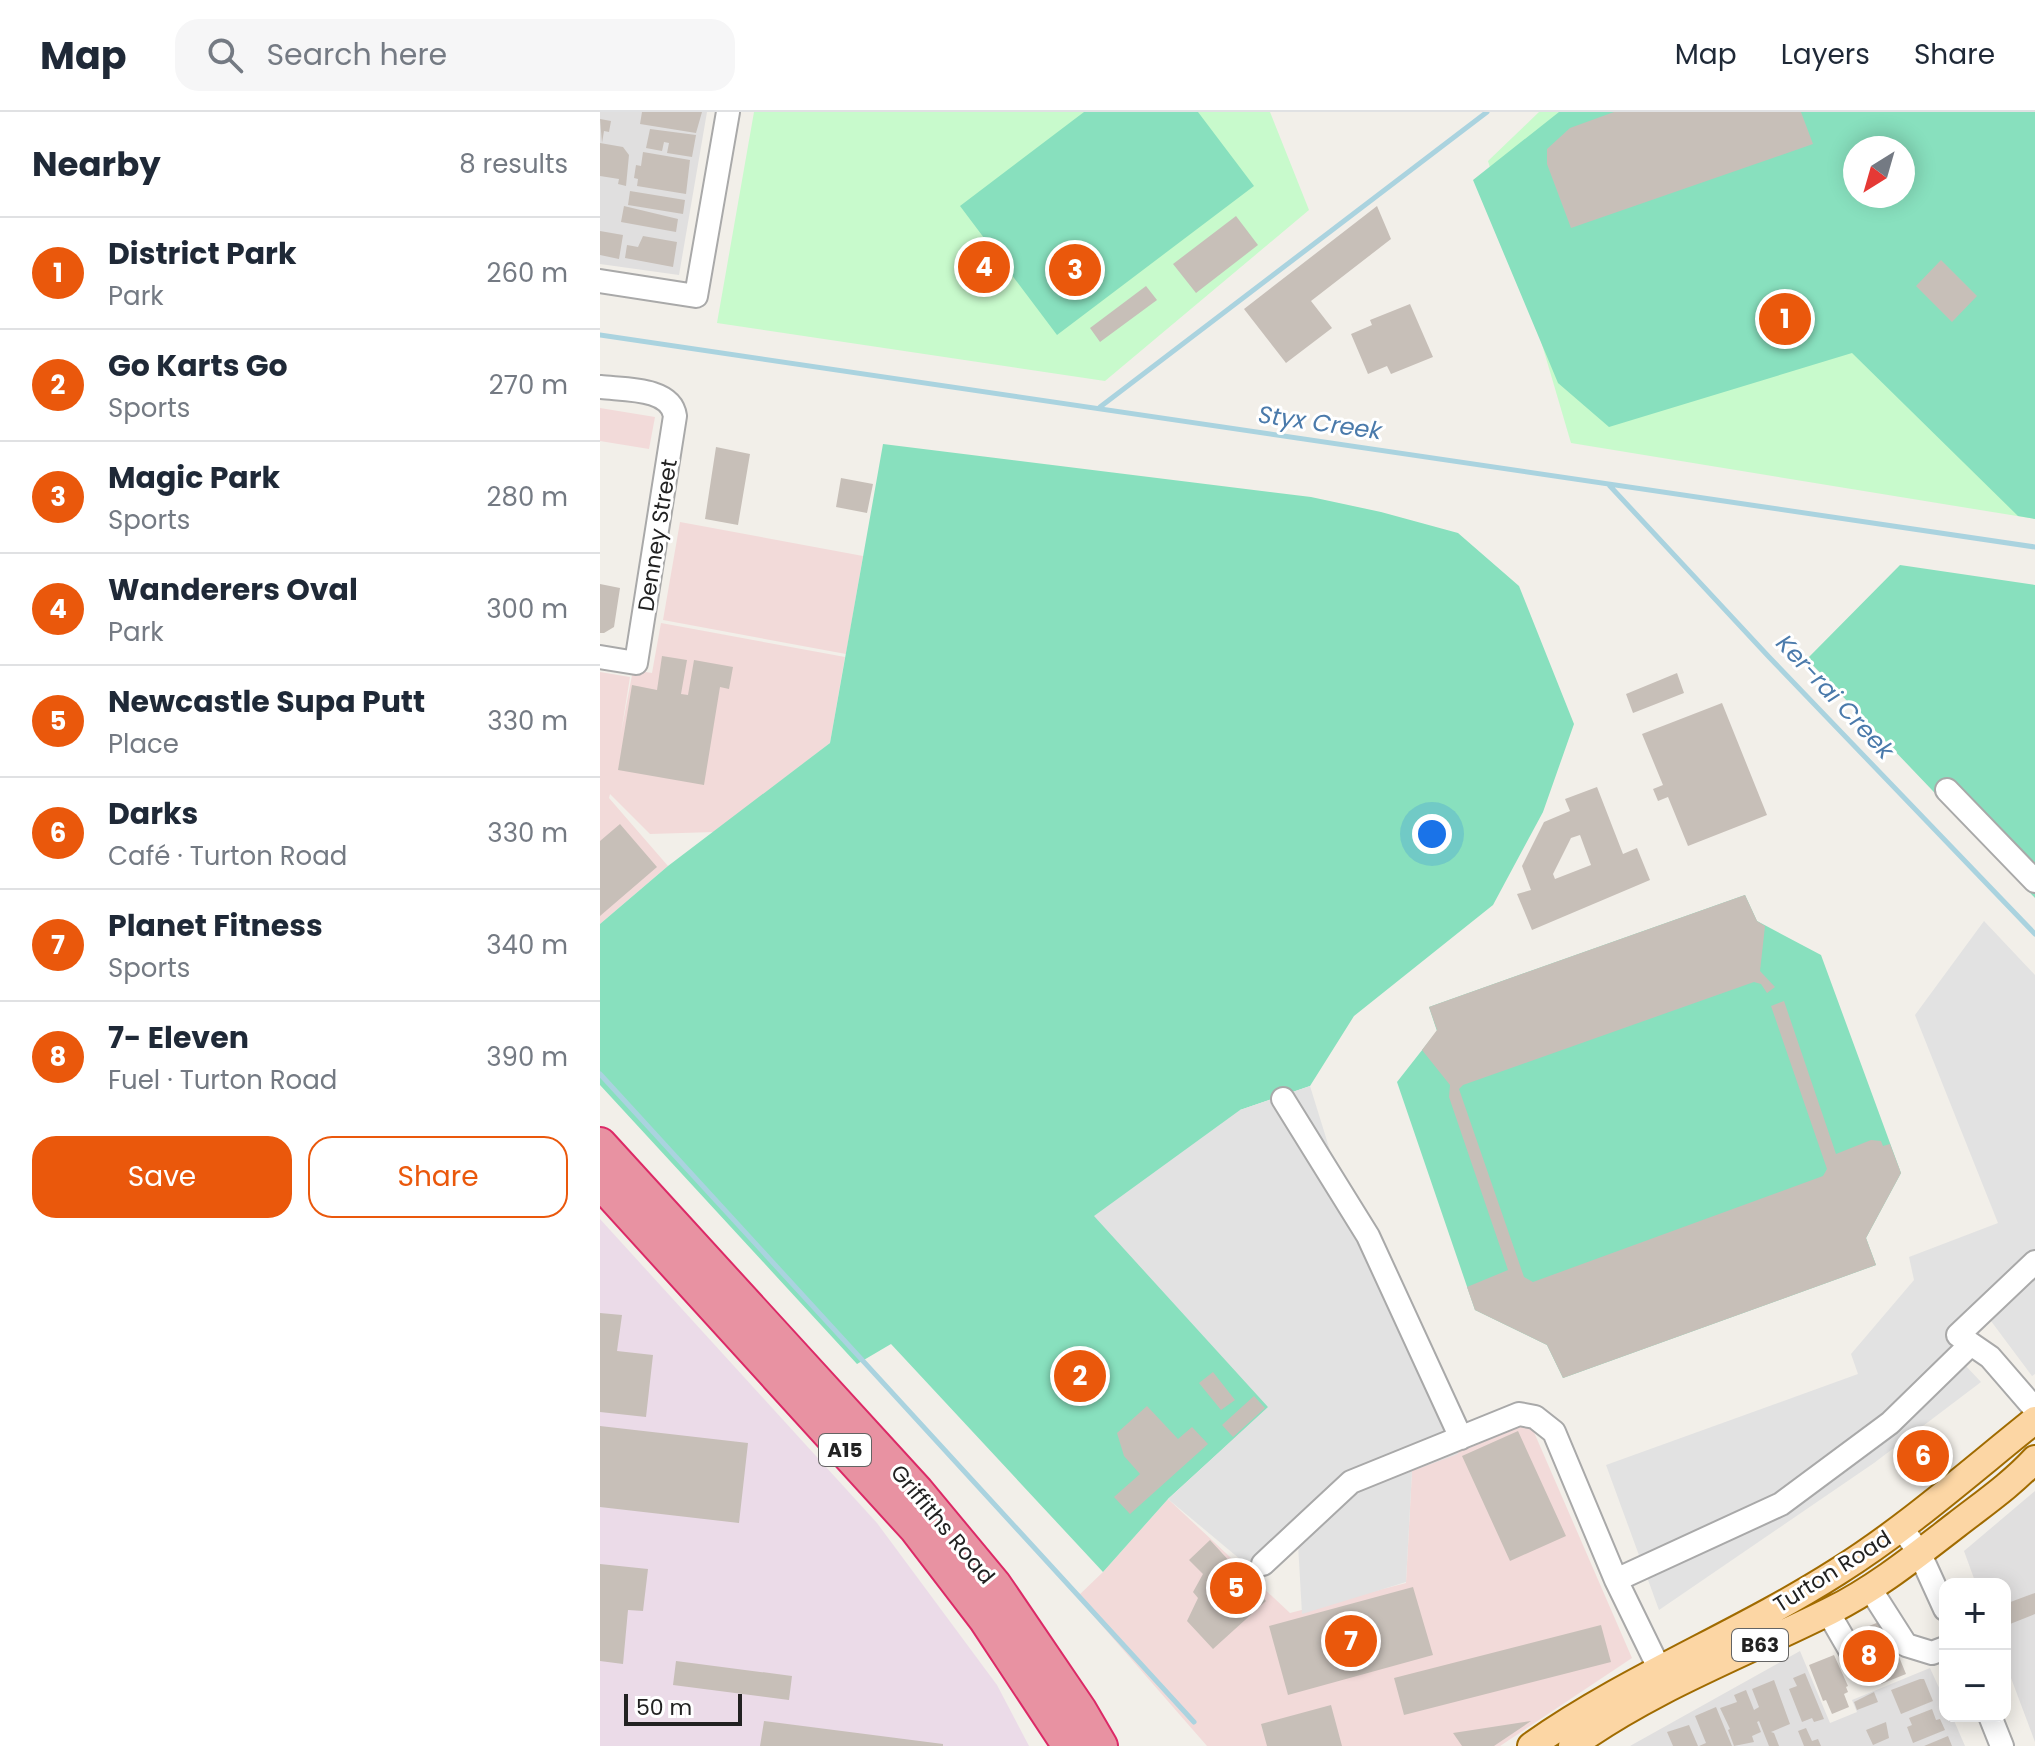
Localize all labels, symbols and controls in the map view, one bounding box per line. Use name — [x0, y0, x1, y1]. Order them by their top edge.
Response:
search box — [175, 19, 735, 91]
text: Map — [40, 29, 127, 82]
icon: search — [203, 33, 247, 77]
text: Search here — [267, 33, 447, 76]
text: Map — [1675, 35, 1737, 74]
text: Layers — [1781, 35, 1870, 74]
text: Share — [1914, 35, 1995, 74]
north arrow — [1843, 136, 1915, 208]
text: Nearby — [32, 140, 161, 188]
text: 8 results — [459, 146, 568, 182]
text: District Park — [108, 232, 296, 275]
pin: 4 — [958, 237, 1010, 297]
pin: 3 — [1049, 240, 1101, 300]
text: 1 — [53, 255, 63, 291]
text: 260 m — [486, 255, 568, 291]
text: Park — [108, 278, 164, 314]
pin: 1 — [1759, 289, 1811, 349]
text: Go Karts Go — [108, 344, 288, 387]
text: 2 — [51, 367, 65, 403]
text: 270 m — [489, 367, 568, 403]
text: Sports — [108, 390, 190, 426]
water label: Styx Creek — [1256, 398, 1386, 448]
text: Magic Park — [108, 456, 280, 499]
street label: Denney Street — [630, 457, 685, 613]
text: 3 — [50, 479, 66, 515]
text: 280 m — [487, 479, 568, 515]
text: Sports — [108, 502, 190, 538]
text: Wanderers Oval — [108, 568, 358, 611]
text: 4 — [49, 591, 67, 627]
text: 300 m — [486, 591, 568, 627]
text: Park — [108, 614, 164, 650]
water label: Ker-rai Creek — [1769, 627, 1903, 767]
text: Newcastle Supa Putt — [108, 680, 425, 723]
text: 5 — [50, 703, 66, 739]
text: 330 m — [487, 703, 568, 739]
text: Place — [108, 726, 179, 762]
text: Darks — [108, 792, 198, 835]
your location — [1412, 814, 1452, 854]
text: 6 — [50, 815, 66, 851]
text: 330 m — [487, 815, 568, 851]
text: Café · Turton Road — [108, 838, 347, 874]
text: Planet Fitness — [108, 904, 323, 947]
text: 7 — [51, 927, 65, 963]
text: 340 m — [486, 927, 568, 963]
text: Sports — [108, 950, 190, 986]
text: 7- Eleven — [108, 1016, 249, 1059]
text: 8 — [50, 1039, 66, 1075]
text: 390 m — [486, 1039, 568, 1075]
text: Fuel · Turton Road — [108, 1062, 337, 1098]
button: Save — [32, 1136, 292, 1218]
button: Share — [308, 1136, 568, 1218]
pin: 2 — [1054, 1346, 1106, 1406]
pin: 6 — [1897, 1426, 1949, 1486]
road number: A15 — [819, 1434, 871, 1466]
street label: Griffiths Road — [883, 1458, 1002, 1591]
street label: Turton Road — [1767, 1523, 1897, 1620]
pin: 5 — [1210, 1558, 1262, 1618]
map controls — [1939, 1578, 2011, 1722]
button: + — [1939, 1578, 2011, 1650]
pin: 7 — [1325, 1611, 1377, 1671]
pin: 8 — [1843, 1626, 1895, 1686]
road number: B63 — [1732, 1629, 1788, 1661]
button: − — [1939, 1650, 2011, 1722]
scale bar — [624, 1690, 742, 1726]
text: 50 m — [636, 1692, 692, 1723]

